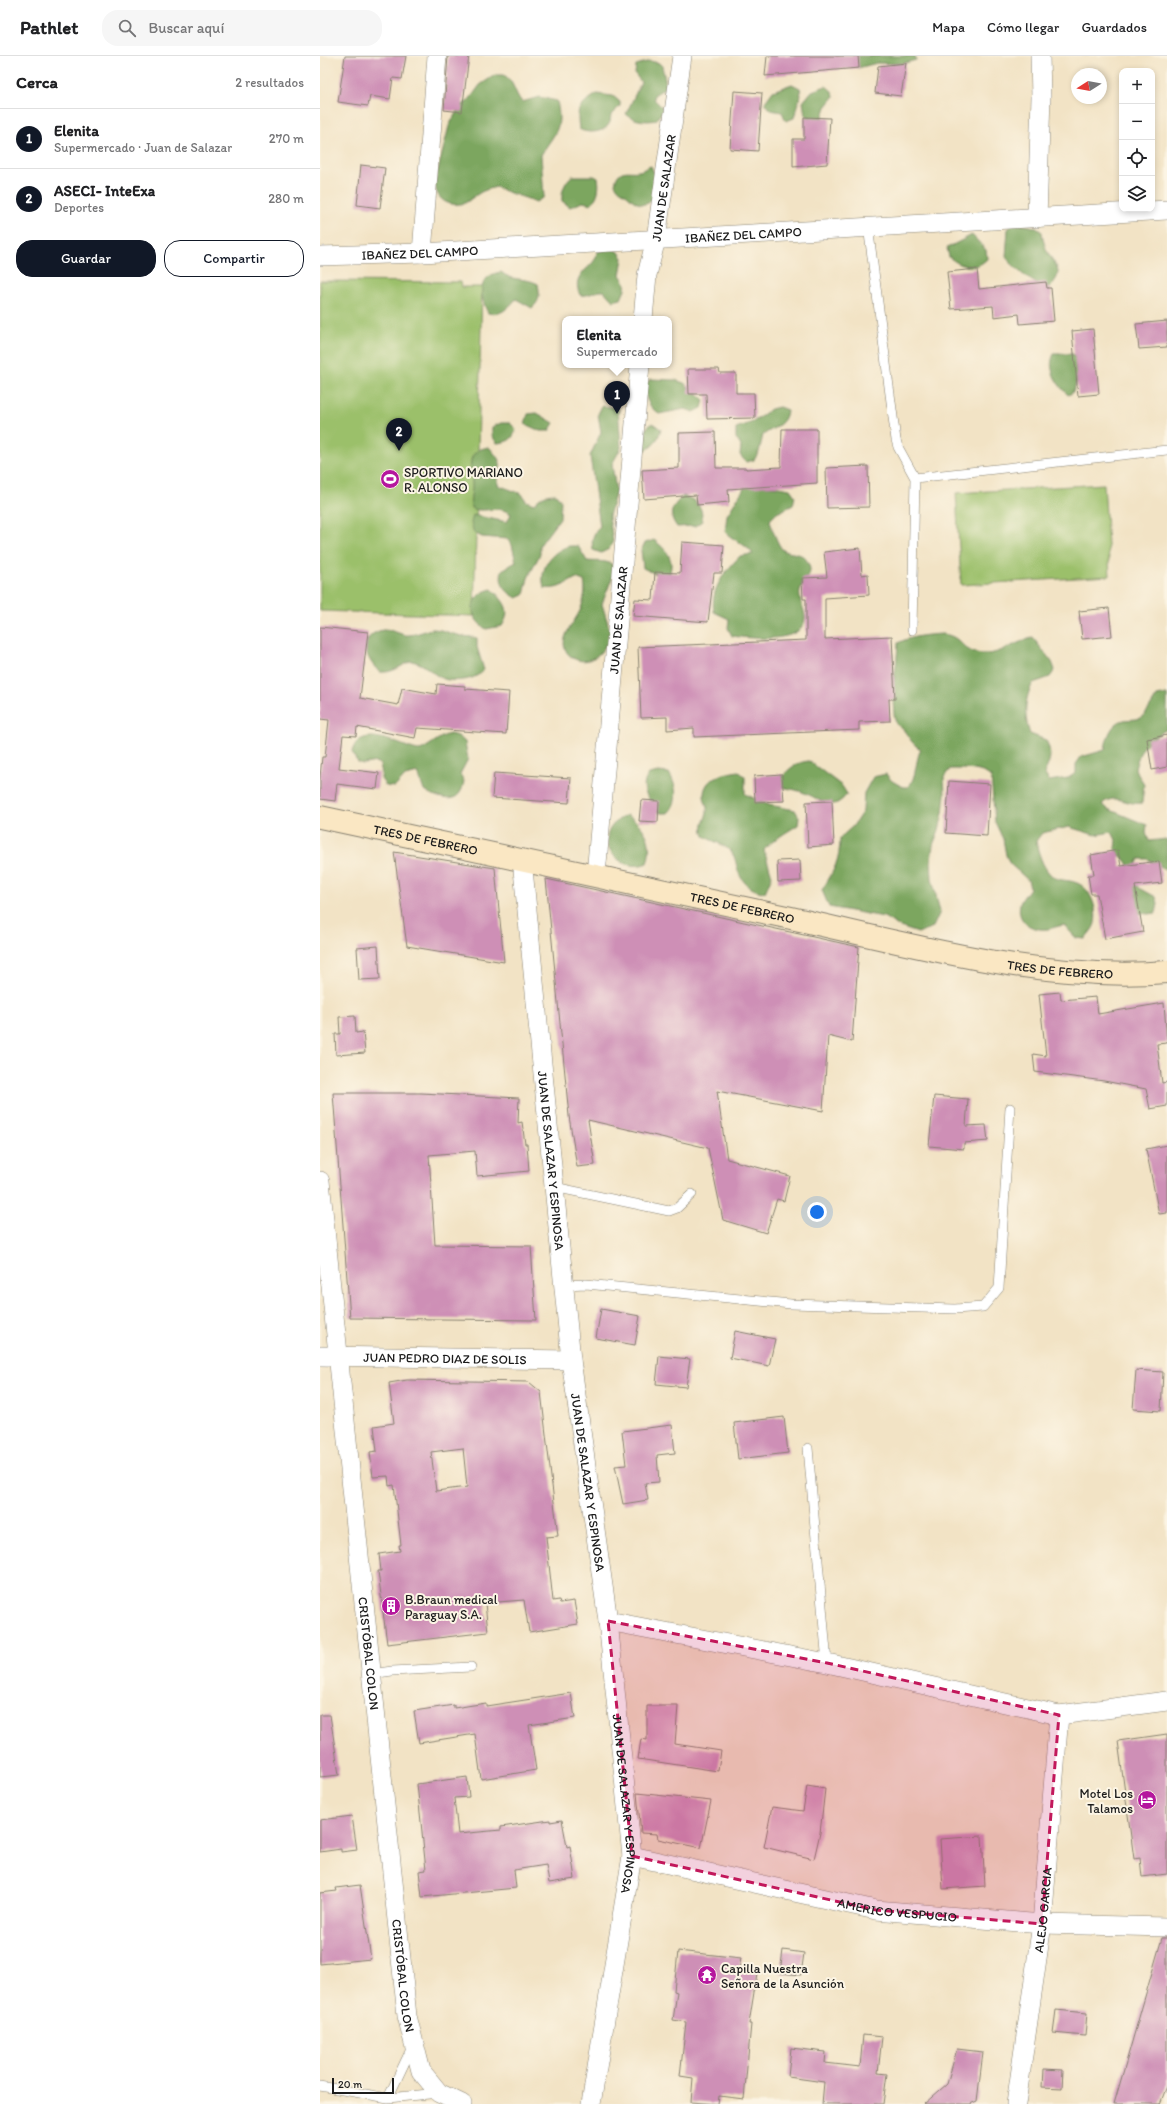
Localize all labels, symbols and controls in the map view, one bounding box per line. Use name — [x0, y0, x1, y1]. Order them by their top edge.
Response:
search box — [102, 10, 382, 46]
text: Pathlet — [20, 16, 78, 39]
icon: search — [116, 17, 138, 39]
text: Buscar aquí — [148, 19, 224, 37]
text: Mapa — [932, 19, 965, 36]
text: Cómo llegar — [987, 19, 1059, 36]
text: Guardados — [1081, 19, 1147, 36]
north arrow — [1071, 68, 1107, 104]
map controls — [1119, 68, 1155, 212]
button: + — [1119, 68, 1155, 104]
text: Cerca — [16, 72, 58, 92]
text: 2 resultados — [235, 75, 304, 90]
button: − — [1119, 104, 1155, 140]
text: Elenita — [54, 122, 99, 140]
text: 1 — [26, 131, 32, 146]
text: 270 m — [269, 131, 304, 146]
street label: JUAN DE SALAZAR — [649, 133, 679, 242]
text: Supermercado · Juan de Salazar — [54, 140, 232, 155]
button: locate — [1119, 140, 1155, 176]
button: layers — [1119, 176, 1155, 212]
text: ASECI- InteExa — [54, 182, 155, 200]
text: 2 — [26, 191, 32, 206]
text: 280 m — [268, 191, 304, 206]
text: Deportes — [54, 200, 104, 215]
street label: IBAÑEZ DEL CAMPO — [685, 224, 802, 246]
button: Guardar — [16, 240, 156, 277]
button: Compartir — [164, 240, 304, 277]
street label: IBAÑEZ DEL CAMPO — [361, 243, 479, 263]
popup — [562, 316, 672, 368]
text: Elenita — [576, 326, 621, 344]
text: Supermercado — [576, 344, 658, 359]
pin: 1 — [604, 381, 630, 414]
pin: 2 — [386, 418, 412, 451]
place label: SPORTIVO MARIANO R. ALONSO — [404, 465, 523, 495]
sports icon: SPORTIVO MARIANO R. ALONSO — [379, 468, 401, 490]
street label: JUAN DE SALAZAR — [606, 565, 631, 674]
street label: TRES DE FEBRERO — [372, 821, 479, 858]
street label: TRES DE FEBRERO — [689, 889, 796, 927]
street label: TRES DE FEBRERO — [1006, 957, 1113, 982]
street label: JUAN DE SALAZAR Y ESPINOSA — [535, 1070, 567, 1252]
your location — [807, 1202, 827, 1222]
street label: JUAN PEDRO DIAZ DE SOLIS — [363, 1350, 527, 1367]
street label: JUAN DE SALAZAR Y ESPINOSA — [568, 1392, 608, 1573]
place label: B.Braun medical Paraguay S.A. — [405, 1592, 498, 1622]
building icon: B.Braun medical Paraguay S.A. — [380, 1595, 402, 1617]
street label: CRISTÓBAL COLON — [355, 1596, 382, 1711]
street label: JUAN DE SALAZAR Y ESPINOSA — [610, 1714, 639, 1895]
place label: Motel Los Talamos — [1080, 1786, 1133, 1816]
hotel icon: Motel Los Talamos — [1136, 1789, 1158, 1811]
street label: ALEJO GARCIA — [1031, 1866, 1055, 1954]
street label: AMERICO VESPUCIO — [836, 1895, 958, 1925]
street label: CRISTÓBAL COLON — [389, 1918, 418, 2034]
place label: Capilla Nuestra Señora de la Asunción — [721, 1961, 845, 1991]
temple icon: Capilla Nuestra Señora de la Asunción — [696, 1964, 718, 1986]
scale bar — [332, 2076, 394, 2095]
text: 20 m — [338, 2078, 362, 2091]

